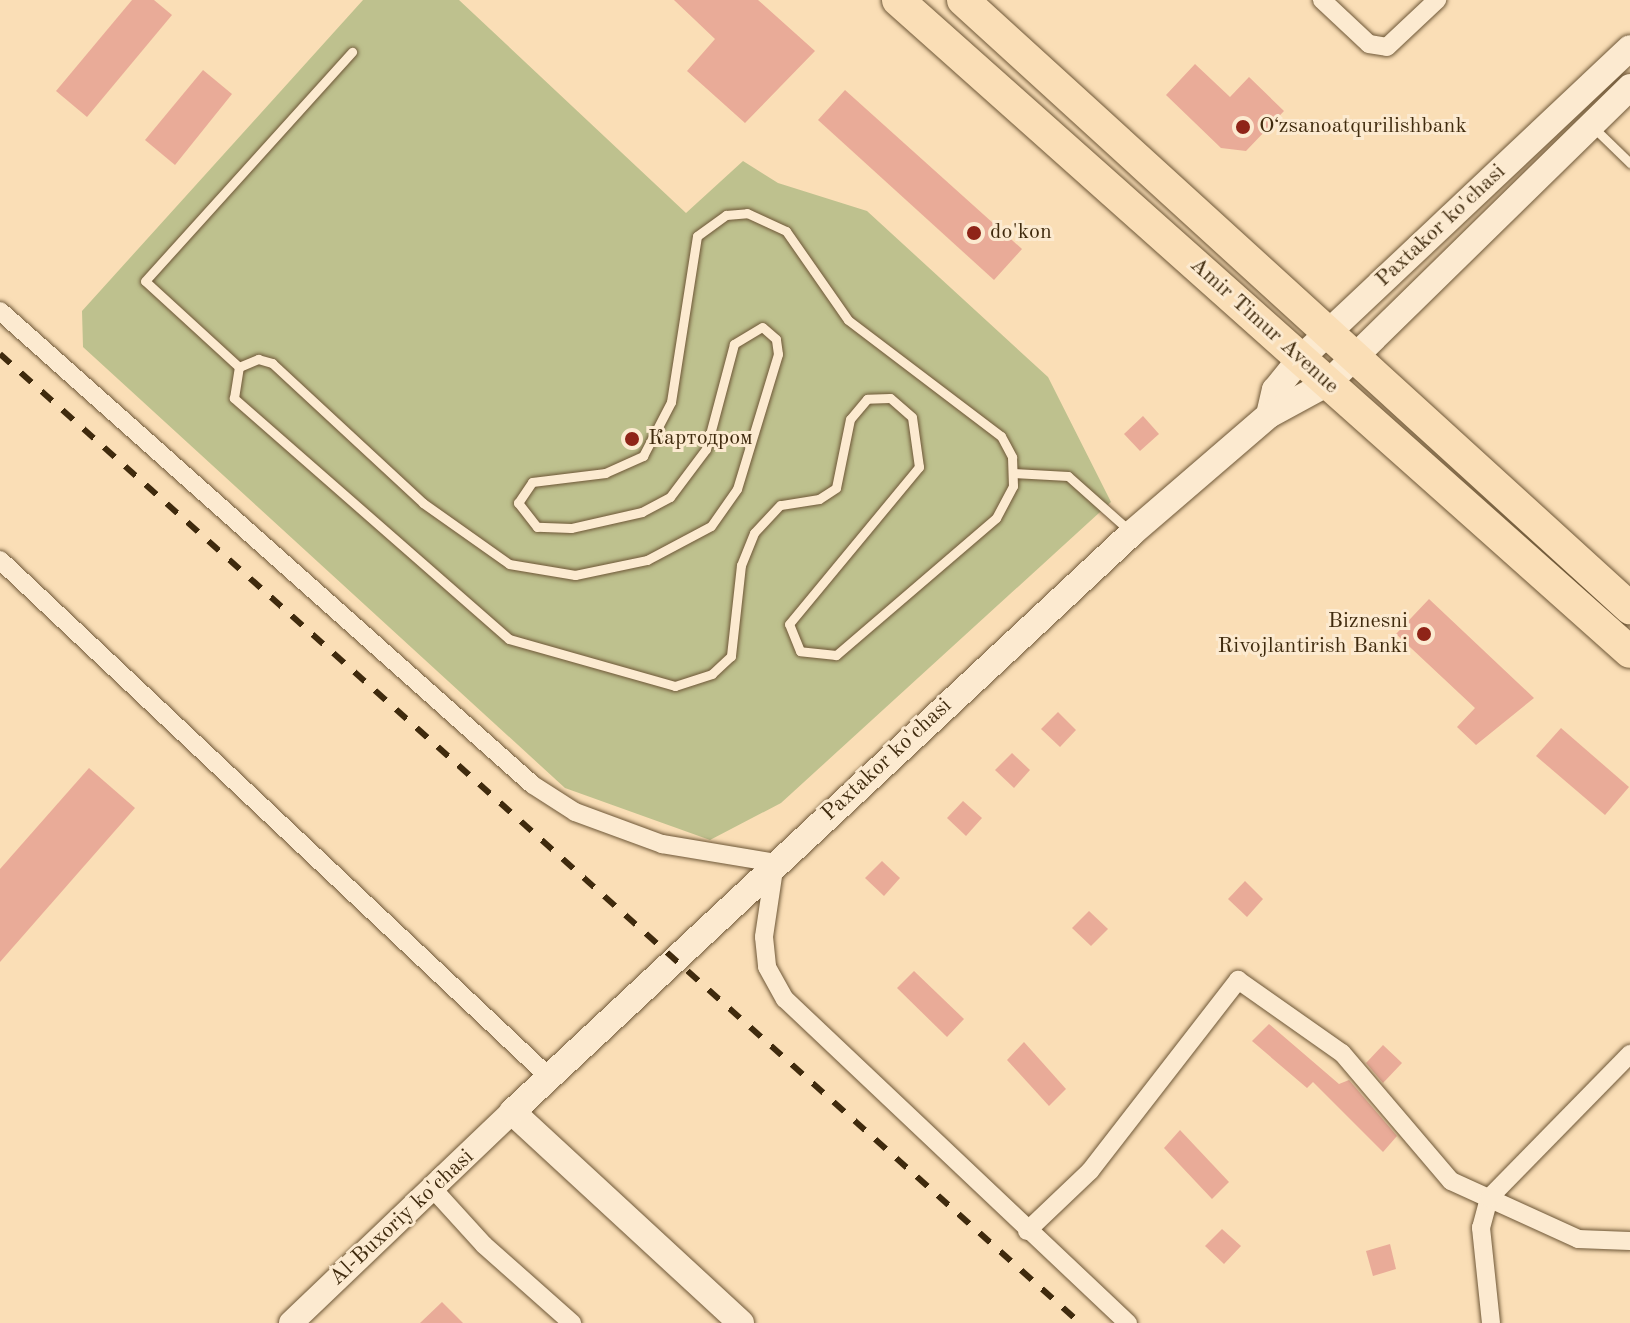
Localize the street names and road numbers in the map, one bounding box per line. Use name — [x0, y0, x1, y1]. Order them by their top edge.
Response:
street label: Paxtakor ko'chasi — [1371, 159, 1511, 293]
street label: Amir Timur Avenue — [1184, 252, 1344, 400]
street label: Paxtakor ko'chasi — [817, 693, 957, 827]
street label: Al-Buxoriy ko'chasi — [324, 1144, 480, 1292]

